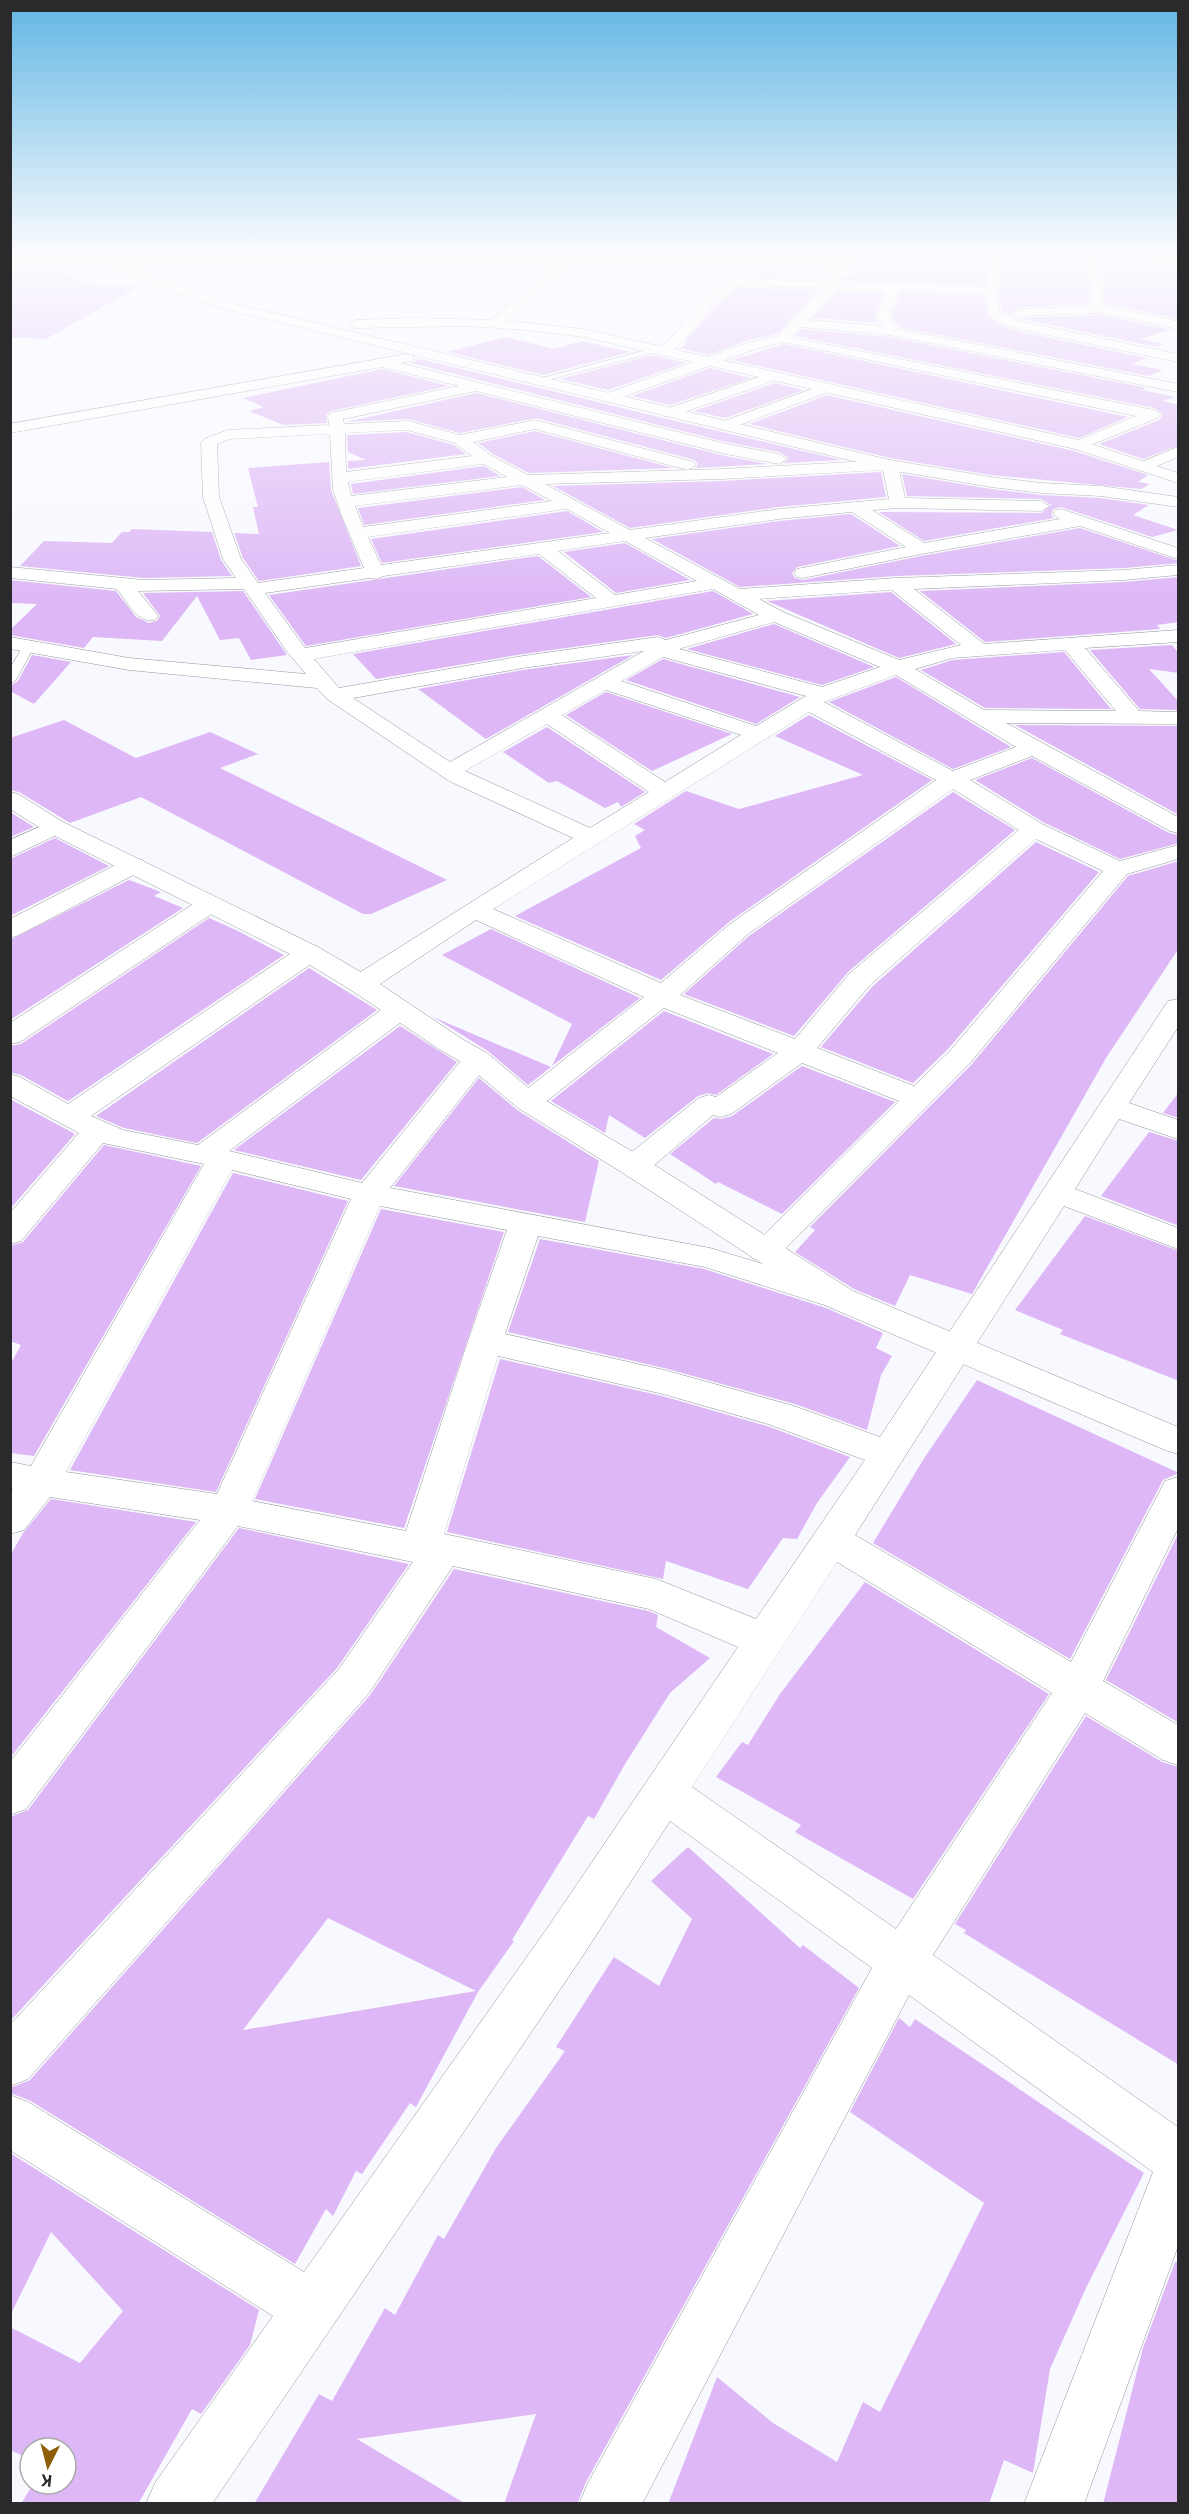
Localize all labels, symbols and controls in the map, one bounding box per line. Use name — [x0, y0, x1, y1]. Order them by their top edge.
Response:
north arrow — [18, 2436, 78, 2496]
text: K — [39, 2470, 53, 2490]

